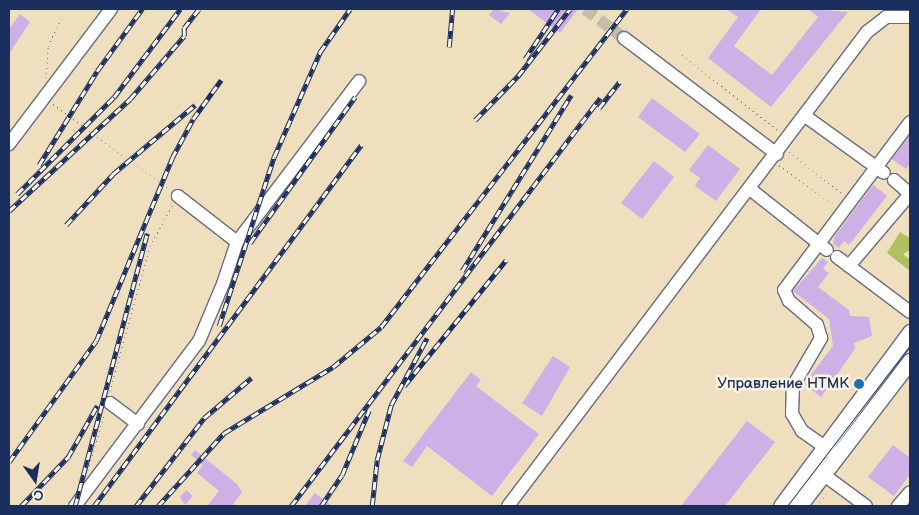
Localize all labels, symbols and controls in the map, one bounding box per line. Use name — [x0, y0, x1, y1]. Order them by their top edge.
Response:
place label: Управление НТМК — [717, 375, 849, 393]
marker: Управление НТМК — [853, 378, 865, 390]
north arrow — [10, 455, 60, 505]
text: С — [32, 486, 45, 504]

